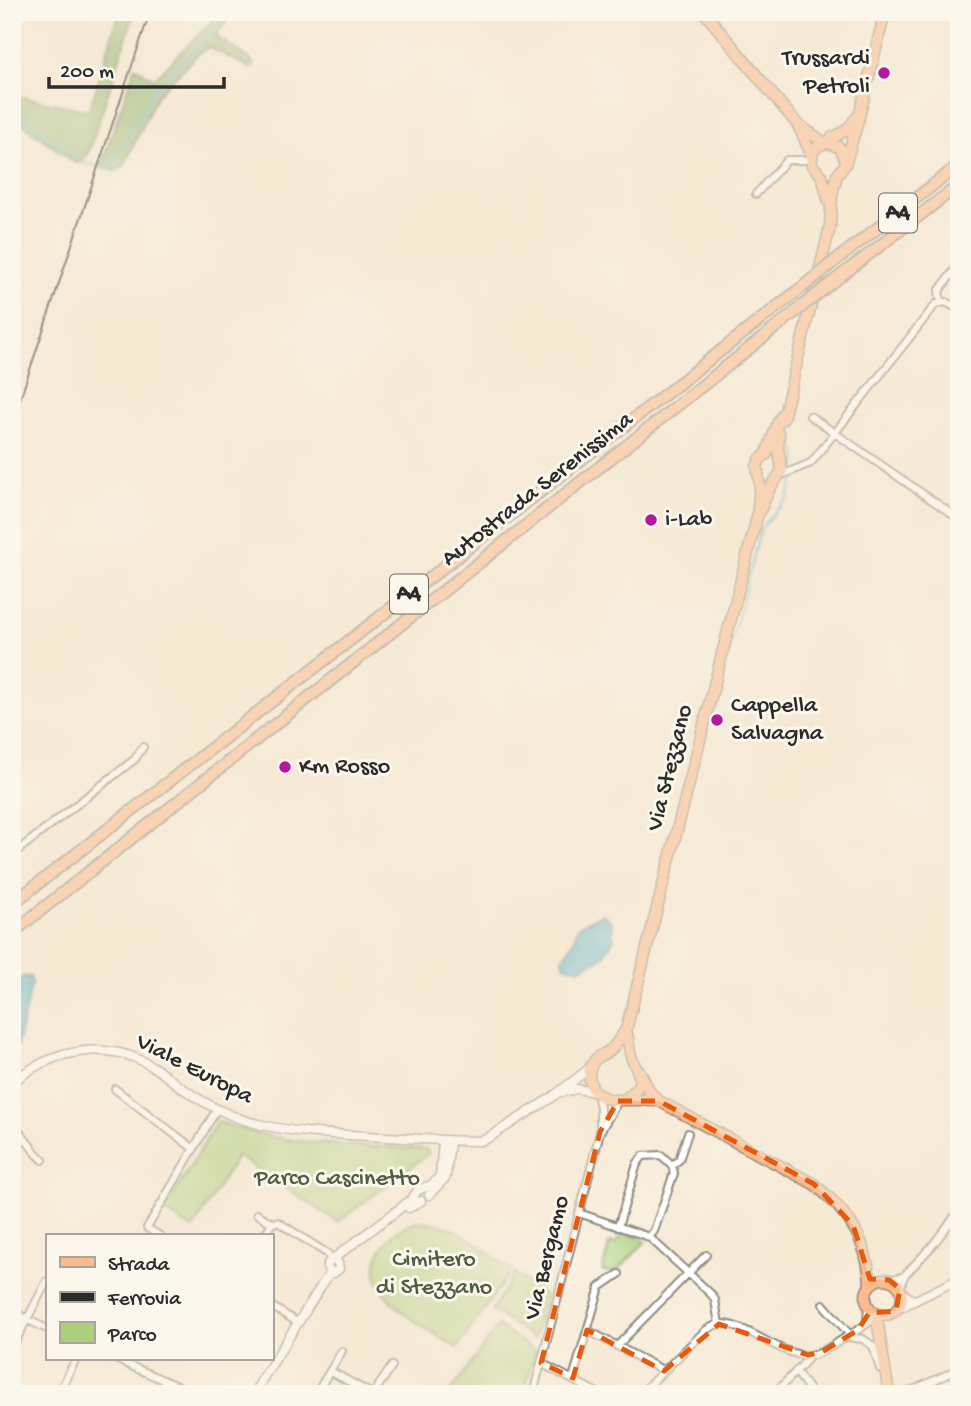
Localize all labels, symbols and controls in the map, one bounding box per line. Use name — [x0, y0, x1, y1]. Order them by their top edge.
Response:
place label: Trussardi Petroli — [780, 45, 870, 102]
scale bar — [49, 46, 224, 90]
text: 200 m — [60, 61, 114, 86]
marker: Trussardi Petroli — [876, 65, 892, 81]
road number: A4 — [879, 194, 917, 232]
street label: Autostrada Serenissima — [436, 406, 640, 574]
place label: i-Lab — [665, 506, 713, 535]
marker: i-Lab — [643, 512, 659, 528]
road number: A4 — [390, 574, 428, 614]
place label: Cappella Salvagna — [731, 692, 824, 749]
street label: Via Stezzano — [641, 702, 701, 835]
marker: Cappella Salvagna — [709, 712, 725, 728]
place label: Km Rosso — [299, 753, 390, 782]
marker: Km Rosso — [277, 759, 293, 775]
street label: Viale Europa — [130, 1028, 258, 1112]
park label: Parco Cascinetto — [253, 1165, 420, 1194]
street label: Via Bergamo — [518, 1193, 577, 1324]
legend — [46, 1234, 273, 1360]
park label: Cimitero di Stezzano — [376, 1246, 492, 1303]
text: Strada — [108, 1254, 171, 1279]
text: Ferrovia — [107, 1288, 182, 1313]
text: Parco — [107, 1324, 157, 1349]

